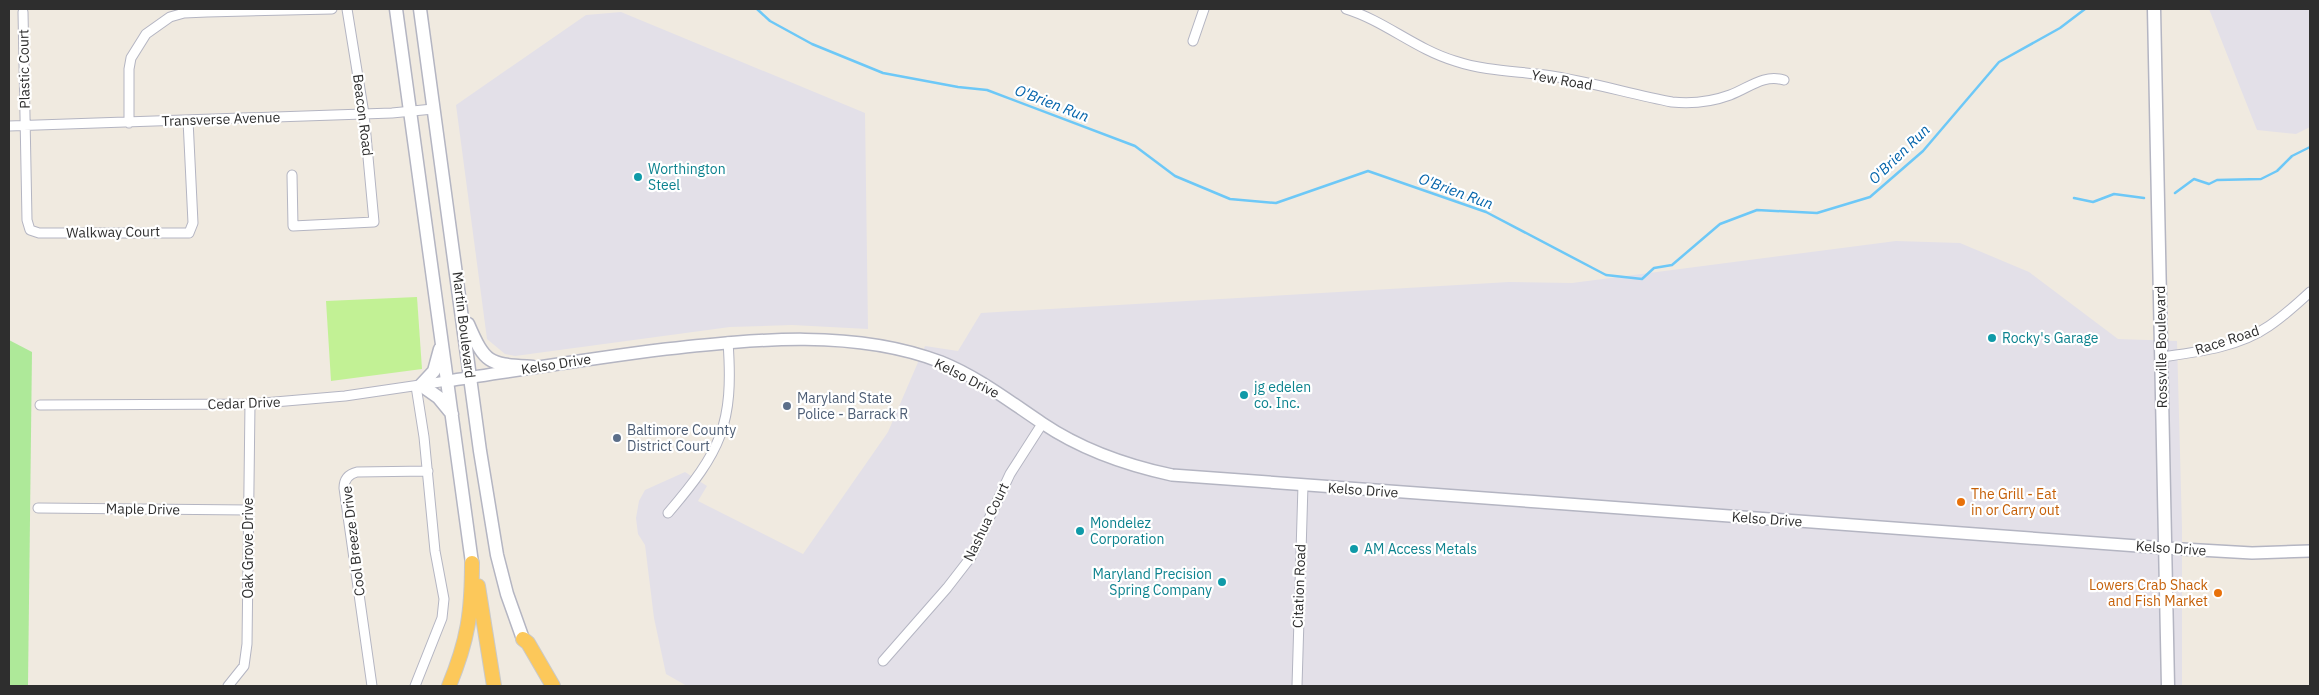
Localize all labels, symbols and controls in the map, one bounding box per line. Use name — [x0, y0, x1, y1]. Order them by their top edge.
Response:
street label: Plastic Court — [14, 29, 34, 109]
street label: Yew Road — [1530, 66, 1594, 94]
street label: Beacon Road — [349, 73, 377, 157]
water label: O'Brien Run — [1012, 80, 1092, 126]
street label: Transverse Avenue — [161, 108, 281, 130]
water label: O'Brien Run — [1864, 120, 1934, 188]
place label: Worthington Steel — [648, 160, 726, 194]
water label: O'Brien Run — [1416, 169, 1496, 213]
marker: Worthington Steel — [632, 171, 644, 183]
street label: Walkway Court — [66, 222, 160, 242]
street label: Martin Boulevard — [449, 271, 479, 379]
street label: Rossville Boulevard — [2151, 286, 2171, 408]
street label: Race Road — [2193, 321, 2261, 359]
place label: Rocky's Garage — [2002, 329, 2099, 347]
marker: Rocky's Garage — [1986, 332, 1998, 344]
street label: Kelso Drive — [520, 350, 593, 378]
street label: Kelso Drive — [932, 354, 1003, 402]
place label: jg edelen co. Inc. — [1254, 378, 1311, 412]
place label: Maryland State Police - Barrack R — [797, 389, 908, 423]
marker: jg edelen co. Inc. — [1238, 389, 1250, 401]
street label: Cedar Drive — [207, 393, 281, 413]
marker: Maryland State Police - Barrack R — [781, 400, 793, 412]
place label: Baltimore County District Court — [627, 421, 736, 455]
marker: Baltimore County District Court — [611, 432, 623, 444]
street label: Kelso Drive — [1327, 479, 1399, 501]
street label: Nashua Court — [959, 480, 1013, 564]
street label: Cool Breeze Drive — [337, 485, 369, 597]
place label: The Grill - Eat in or Carry out — [1971, 485, 2060, 519]
marker: The Grill - Eat in or Carry out — [1955, 496, 1967, 508]
street label: Oak Grove Drive — [239, 497, 257, 598]
street label: Maple Drive — [106, 499, 181, 519]
street label: Kelso Drive — [1731, 508, 1803, 530]
place label: Mondelez Corporation — [1090, 514, 1164, 548]
marker: Mondelez Corporation — [1074, 525, 1086, 537]
street label: Kelso Drive — [2135, 537, 2207, 559]
place label: AM Access Metals — [1364, 540, 1477, 558]
marker: AM Access Metals — [1348, 543, 1360, 555]
street label: Citation Road — [1289, 544, 1309, 628]
place label: Maryland Precision Spring Company — [1092, 565, 1212, 599]
marker: Maryland Precision Spring Company — [1216, 576, 1228, 588]
place label: Lowers Crab Shack and Fish Market — [2089, 576, 2209, 610]
marker: Lowers Crab Shack and Fish Market — [2212, 587, 2224, 599]

